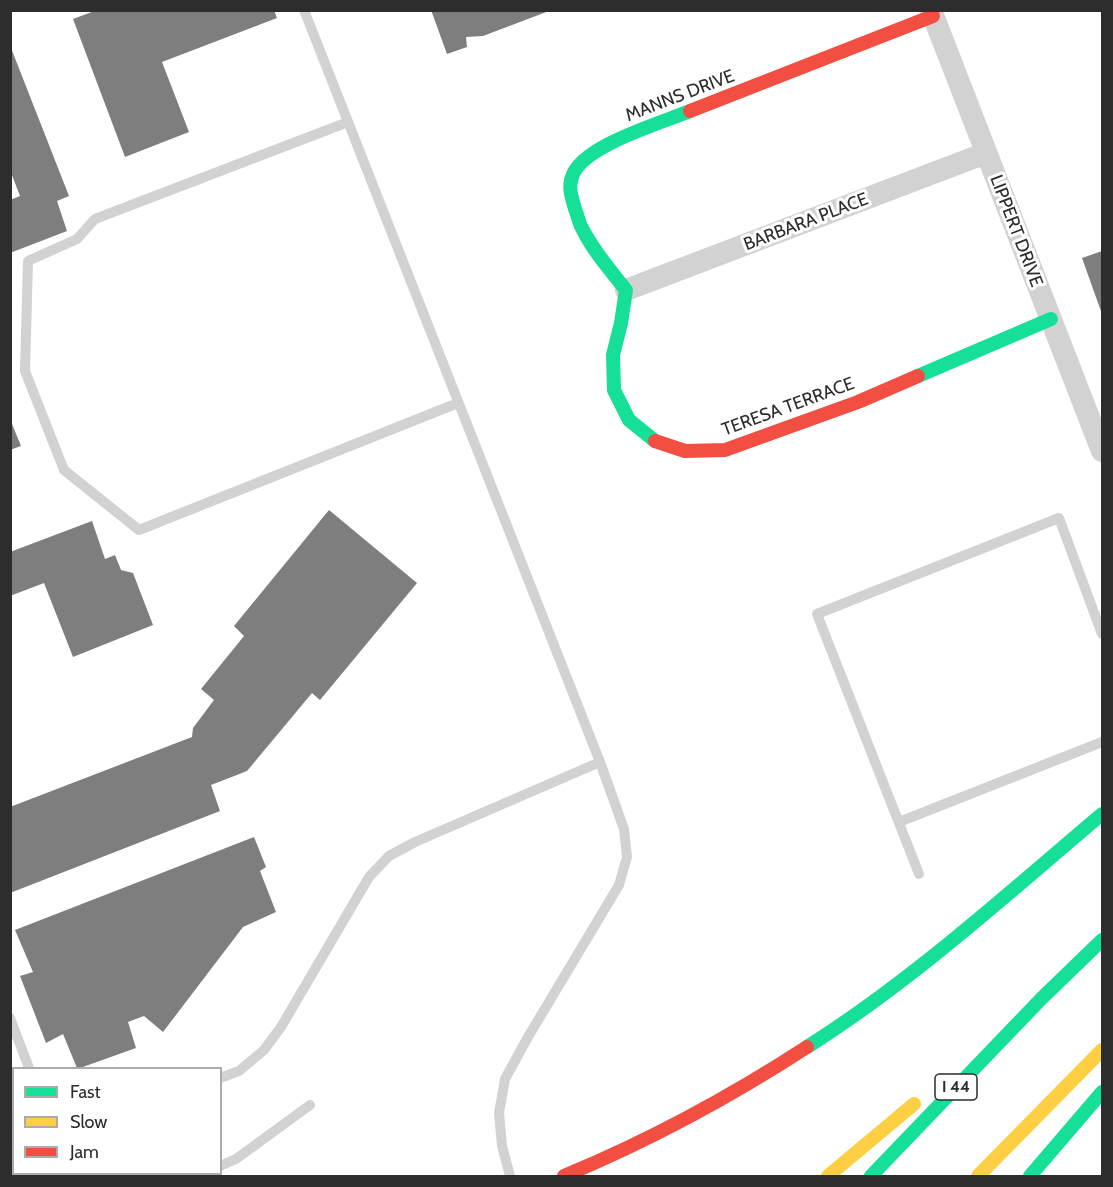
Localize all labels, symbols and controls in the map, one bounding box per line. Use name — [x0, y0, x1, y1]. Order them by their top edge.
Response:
street label: MANNS DRIVE — [622, 65, 738, 127]
street label: LIPPERT DRIVE — [985, 172, 1047, 290]
street label: BARBARA PLACE — [741, 188, 871, 256]
street label: TERESA TERRACE — [719, 373, 857, 441]
legend — [12, 1067, 222, 1175]
road number: I 44 — [935, 1074, 977, 1100]
text: Fast — [70, 1081, 101, 1103]
text: Slow — [70, 1111, 107, 1133]
text: Jam — [70, 1141, 99, 1163]

